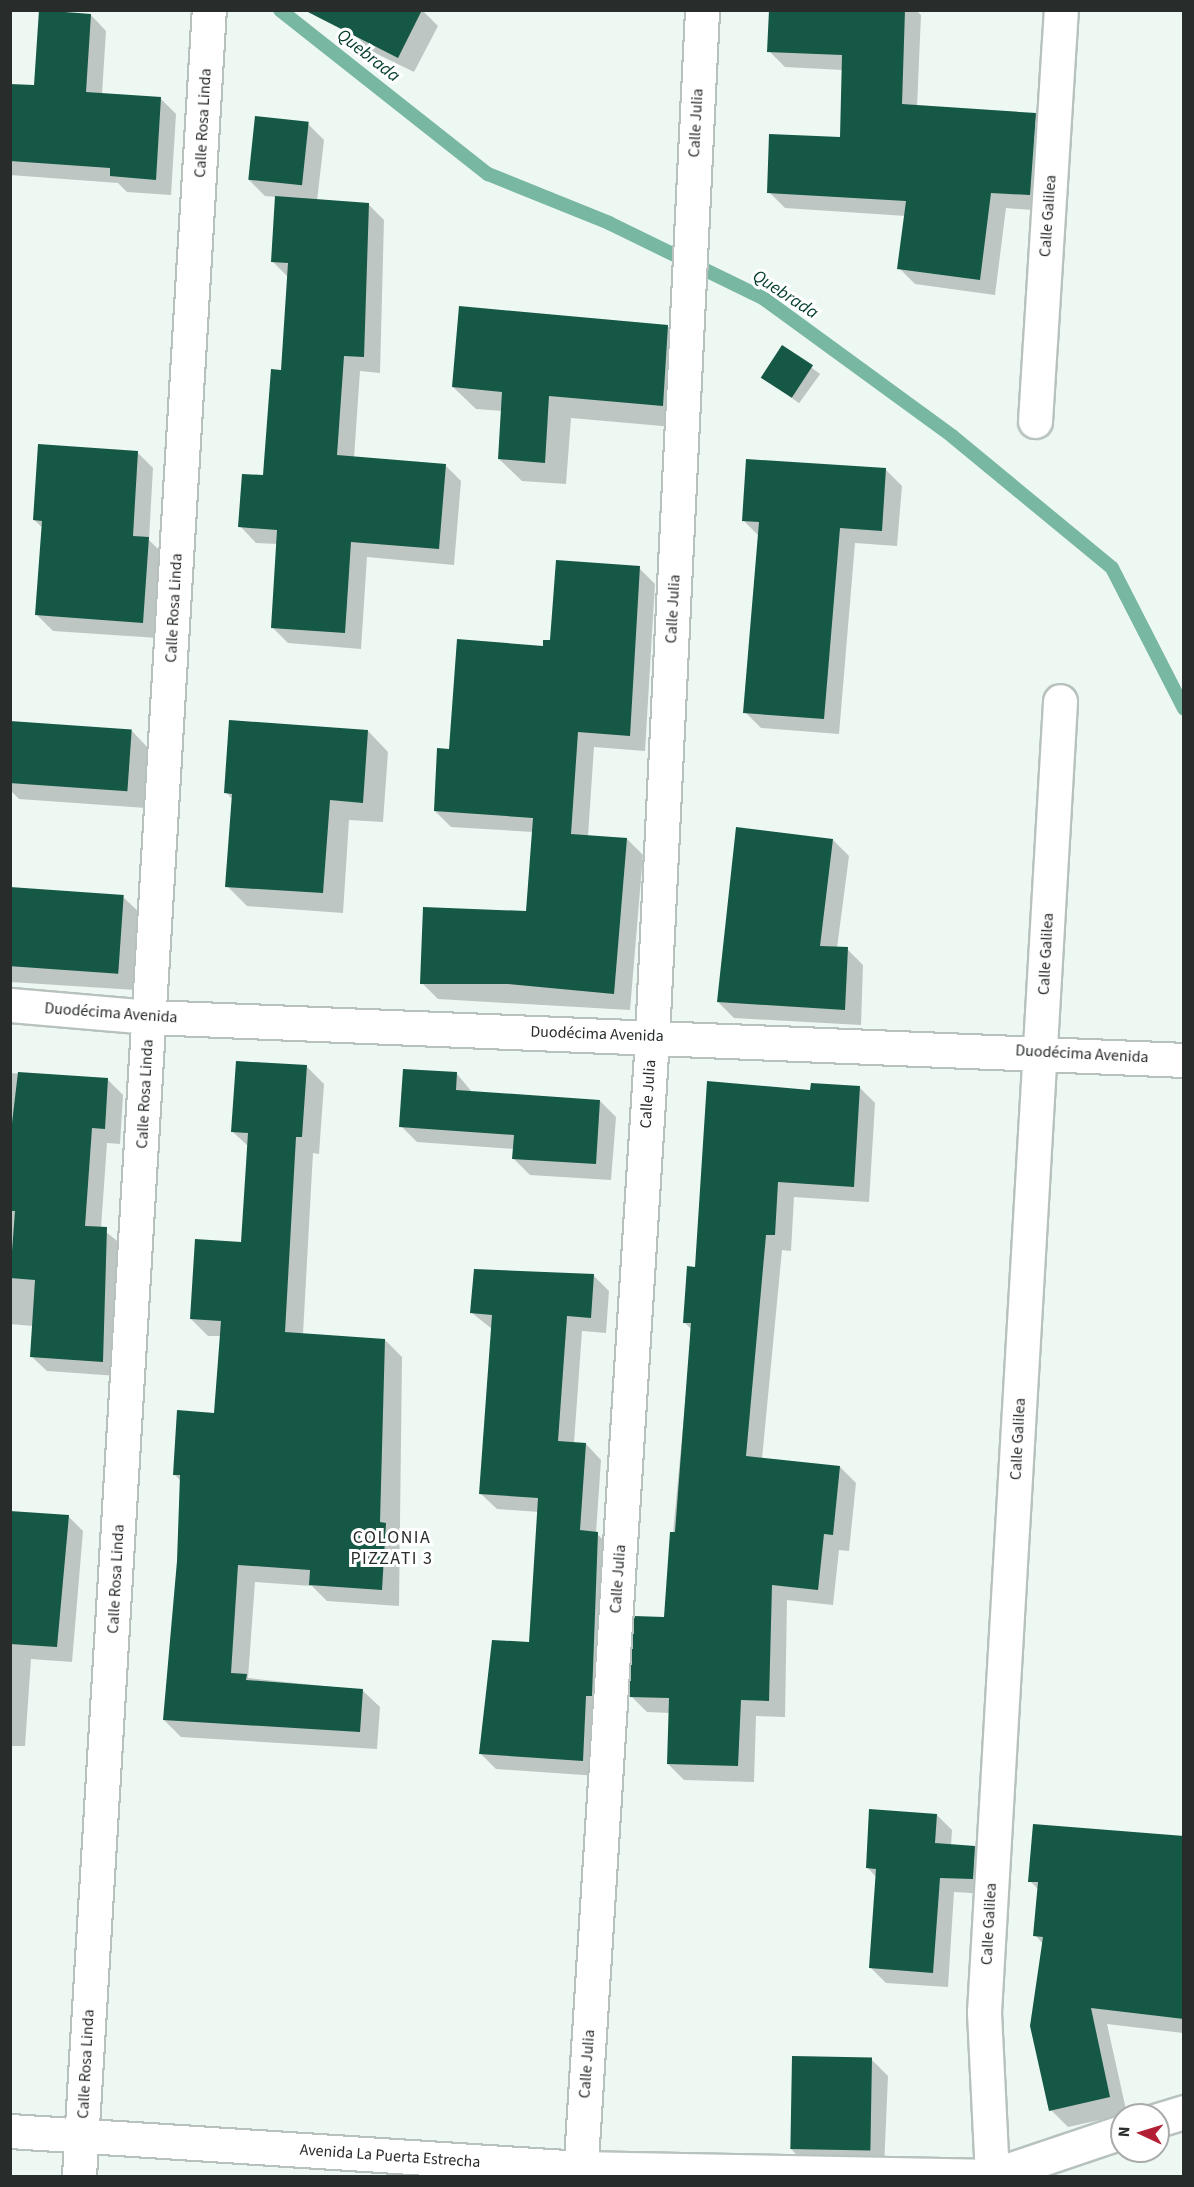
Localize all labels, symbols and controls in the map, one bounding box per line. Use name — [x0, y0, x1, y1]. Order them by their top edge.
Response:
water label: Quebrada — [332, 25, 404, 87]
street label: Calle Rosa Linda — [191, 68, 215, 178]
street label: Calle Julia — [685, 88, 707, 158]
street label: Calle Galilea — [1036, 174, 1060, 258]
water label: Quebrada — [748, 266, 822, 324]
street label: Calle Rosa Linda — [162, 553, 186, 663]
street label: Calle Julia — [662, 574, 684, 644]
street label: Calle Galilea — [1034, 912, 1058, 996]
street label: Duodécima Avenida — [44, 999, 178, 1027]
street label: Duodécima Avenida — [530, 1022, 664, 1046]
street label: Calle Rosa Linda — [133, 1039, 157, 1149]
street label: Duodécima Avenida — [1015, 1041, 1149, 1067]
street label: Calle Julia — [636, 1059, 660, 1129]
street label: Calle Galilea — [1006, 1397, 1030, 1481]
street label: Calle Rosa Linda — [104, 1524, 128, 1634]
district label: COLONIA PIZZATI 3 — [350, 1528, 434, 1570]
street label: Calle Julia — [606, 1544, 630, 1614]
street label: Calle Galilea — [977, 1882, 1001, 1966]
street label: Calle Rosa Linda — [74, 2009, 98, 2119]
street label: Calle Julia — [575, 2029, 599, 2099]
north arrow — [1110, 2103, 1170, 2163]
text: N — [1113, 2126, 1135, 2138]
street label: Avenida La Puerta Estrecha — [299, 2140, 481, 2172]

